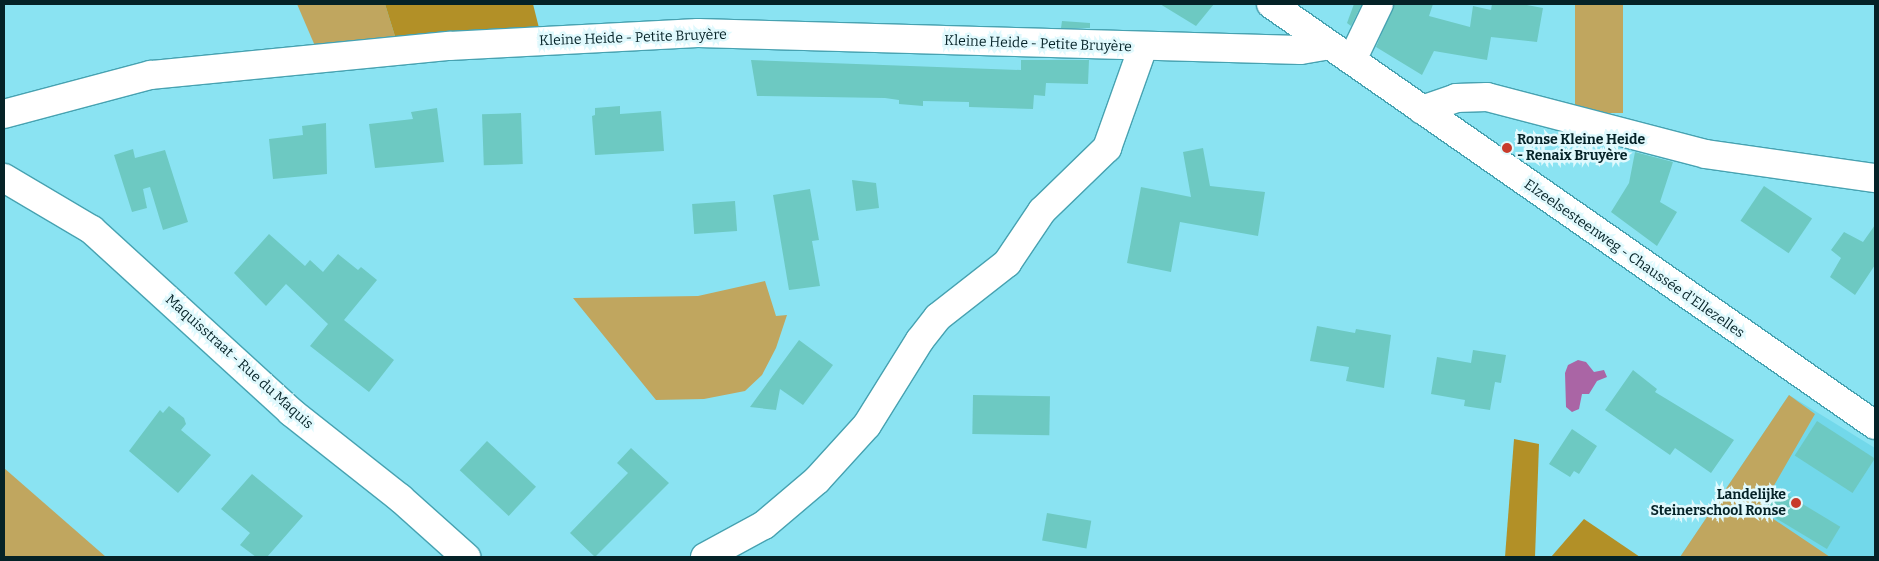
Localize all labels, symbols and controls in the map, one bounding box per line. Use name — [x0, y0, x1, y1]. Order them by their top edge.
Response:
street label: Kleine Heide - Petite Bruyère — [539, 26, 727, 50]
street label: Kleine Heide - Petite Bruyère — [944, 32, 1132, 56]
place label: Ronse Kleine Heide - Renaix Bruyère — [1517, 132, 1645, 164]
marker: Ronse Kleine Heide - Renaix Bruyère — [1501, 142, 1513, 154]
street label: Elzeelsesteenweg - Chaussée d'Ellezelles — [1521, 176, 1747, 342]
street label: Maquisstraat - Rue du Maquis — [162, 291, 316, 433]
place label: Landelijke Steinerschool Ronse — [1650, 487, 1786, 520]
marker: Landelijke Steinerschool Ronse — [1790, 497, 1802, 509]

